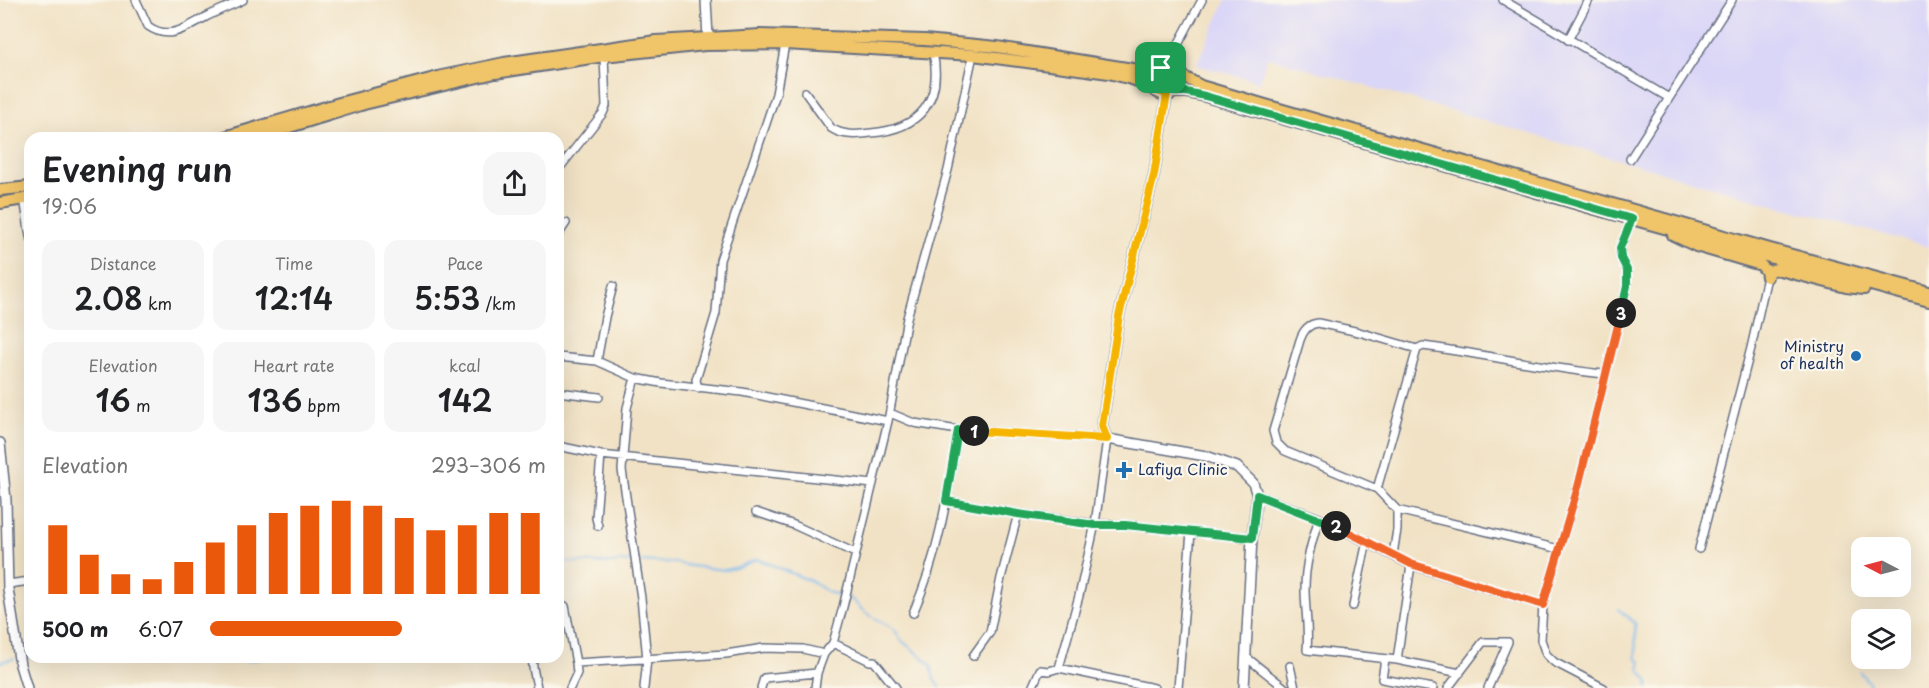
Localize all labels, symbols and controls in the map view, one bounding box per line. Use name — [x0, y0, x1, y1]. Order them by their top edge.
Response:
pin — [1135, 42, 1186, 93]
icon: arrive — [1144, 51, 1177, 84]
text: Evening run — [42, 143, 233, 193]
button: share — [483, 152, 546, 215]
text: 19:06 — [42, 191, 97, 221]
text: Distance — [89, 251, 157, 275]
text: Time — [275, 251, 313, 275]
text: Pace — [447, 251, 483, 275]
text: 2.08 — [74, 275, 143, 320]
text: 12:14 — [255, 275, 333, 320]
text: 5:53 — [414, 275, 480, 320]
text: km — [143, 291, 172, 315]
text: /km — [480, 291, 516, 315]
pin: 3 — [1606, 298, 1636, 328]
text: 3 — [1616, 301, 1626, 325]
place label: Ministry of health — [1780, 334, 1844, 374]
marker: Ministry of health — [1849, 349, 1863, 363]
text: Elevation — [88, 353, 158, 377]
text: Heart rate — [254, 353, 334, 377]
text: kcal — [449, 353, 481, 377]
text: 16 — [96, 377, 131, 422]
text: 136 — [247, 377, 302, 422]
text: 142 — [438, 377, 492, 422]
text: m — [131, 393, 150, 417]
text: bpm — [302, 393, 341, 417]
pin: 1 — [959, 416, 989, 446]
text: 1 — [970, 419, 978, 443]
text: Elevation — [42, 450, 128, 480]
text: 293–306 m — [431, 450, 546, 480]
place label: Lafiya Clinic — [1138, 457, 1228, 480]
marker: Lafiya Clinic — [1115, 461, 1133, 479]
pin: 2 — [1321, 511, 1351, 541]
text: 2 — [1330, 514, 1342, 538]
north arrow — [1851, 537, 1911, 597]
map controls — [1851, 537, 1911, 669]
button: layers — [1851, 609, 1911, 669]
text: 500 m — [42, 614, 109, 644]
text: 6:07 — [138, 614, 183, 644]

